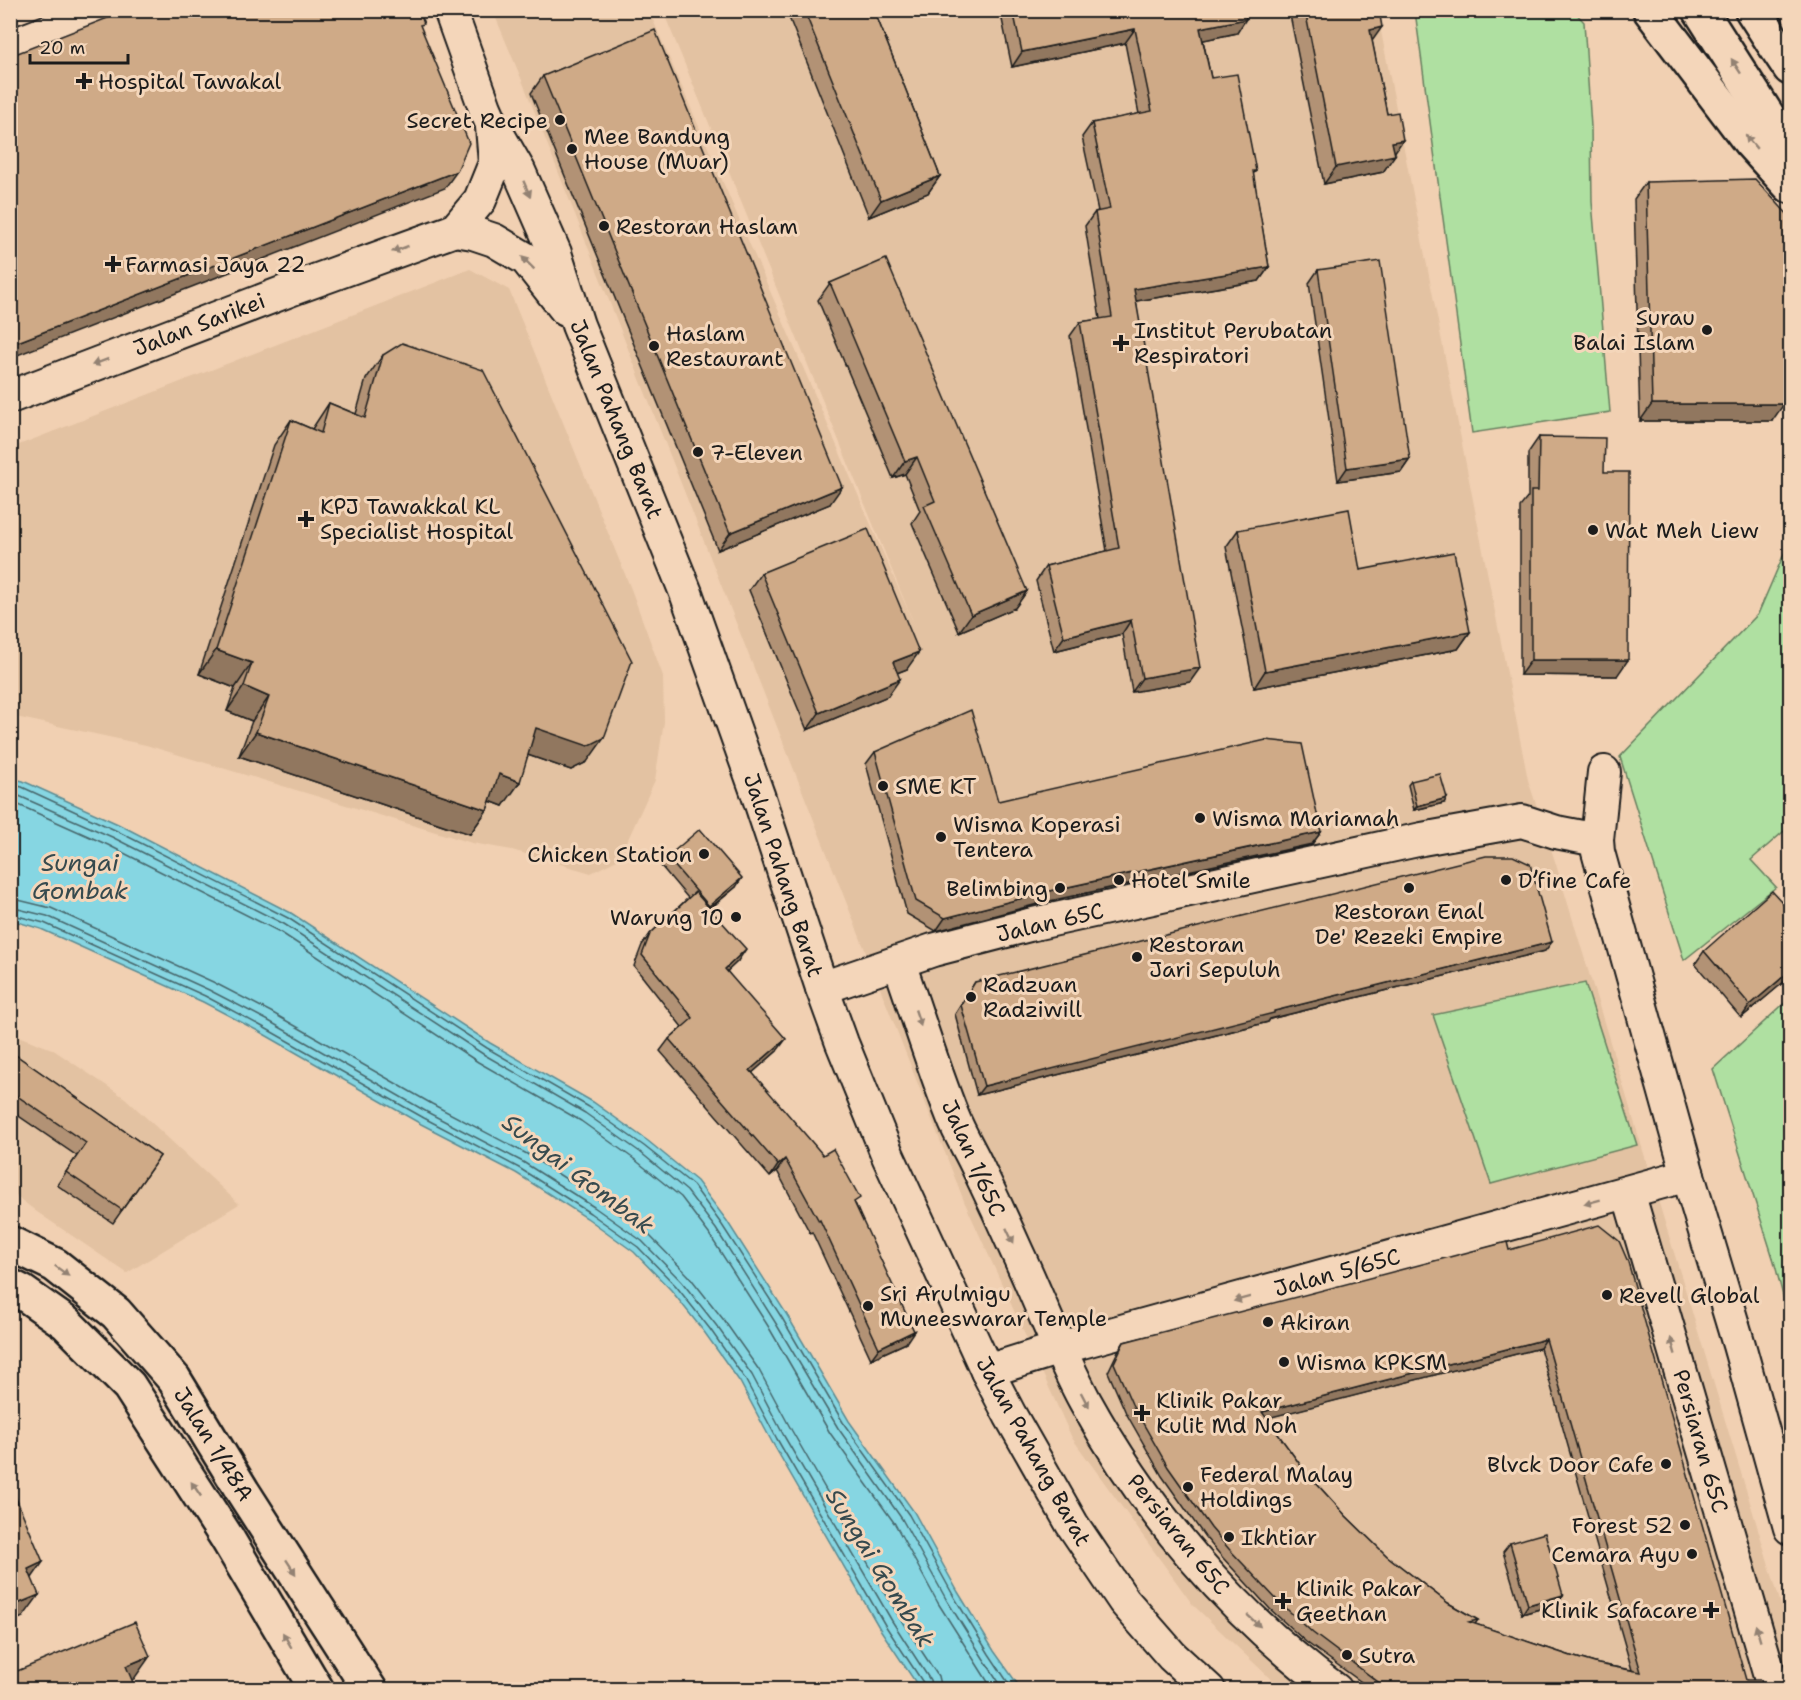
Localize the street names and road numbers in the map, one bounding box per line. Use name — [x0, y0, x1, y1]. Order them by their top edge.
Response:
street label: Jalan Sarikei — [129, 286, 269, 363]
street label: Jalan Pahang Barat — [563, 315, 670, 523]
street label: Jalan Pahang Barat — [737, 770, 830, 981]
street label: Jalan 65C — [994, 896, 1107, 949]
street label: Jalan 1/65C — [935, 1095, 1012, 1221]
street label: Jalan 5/65C — [1271, 1242, 1403, 1303]
street label: Jalan Pahang Barat — [969, 1351, 1098, 1551]
street label: Persiaran 65C — [1666, 1366, 1735, 1516]
street label: Jalan 1/48A — [167, 1382, 260, 1507]
street label: Persiaran 65C — [1121, 1468, 1236, 1601]

